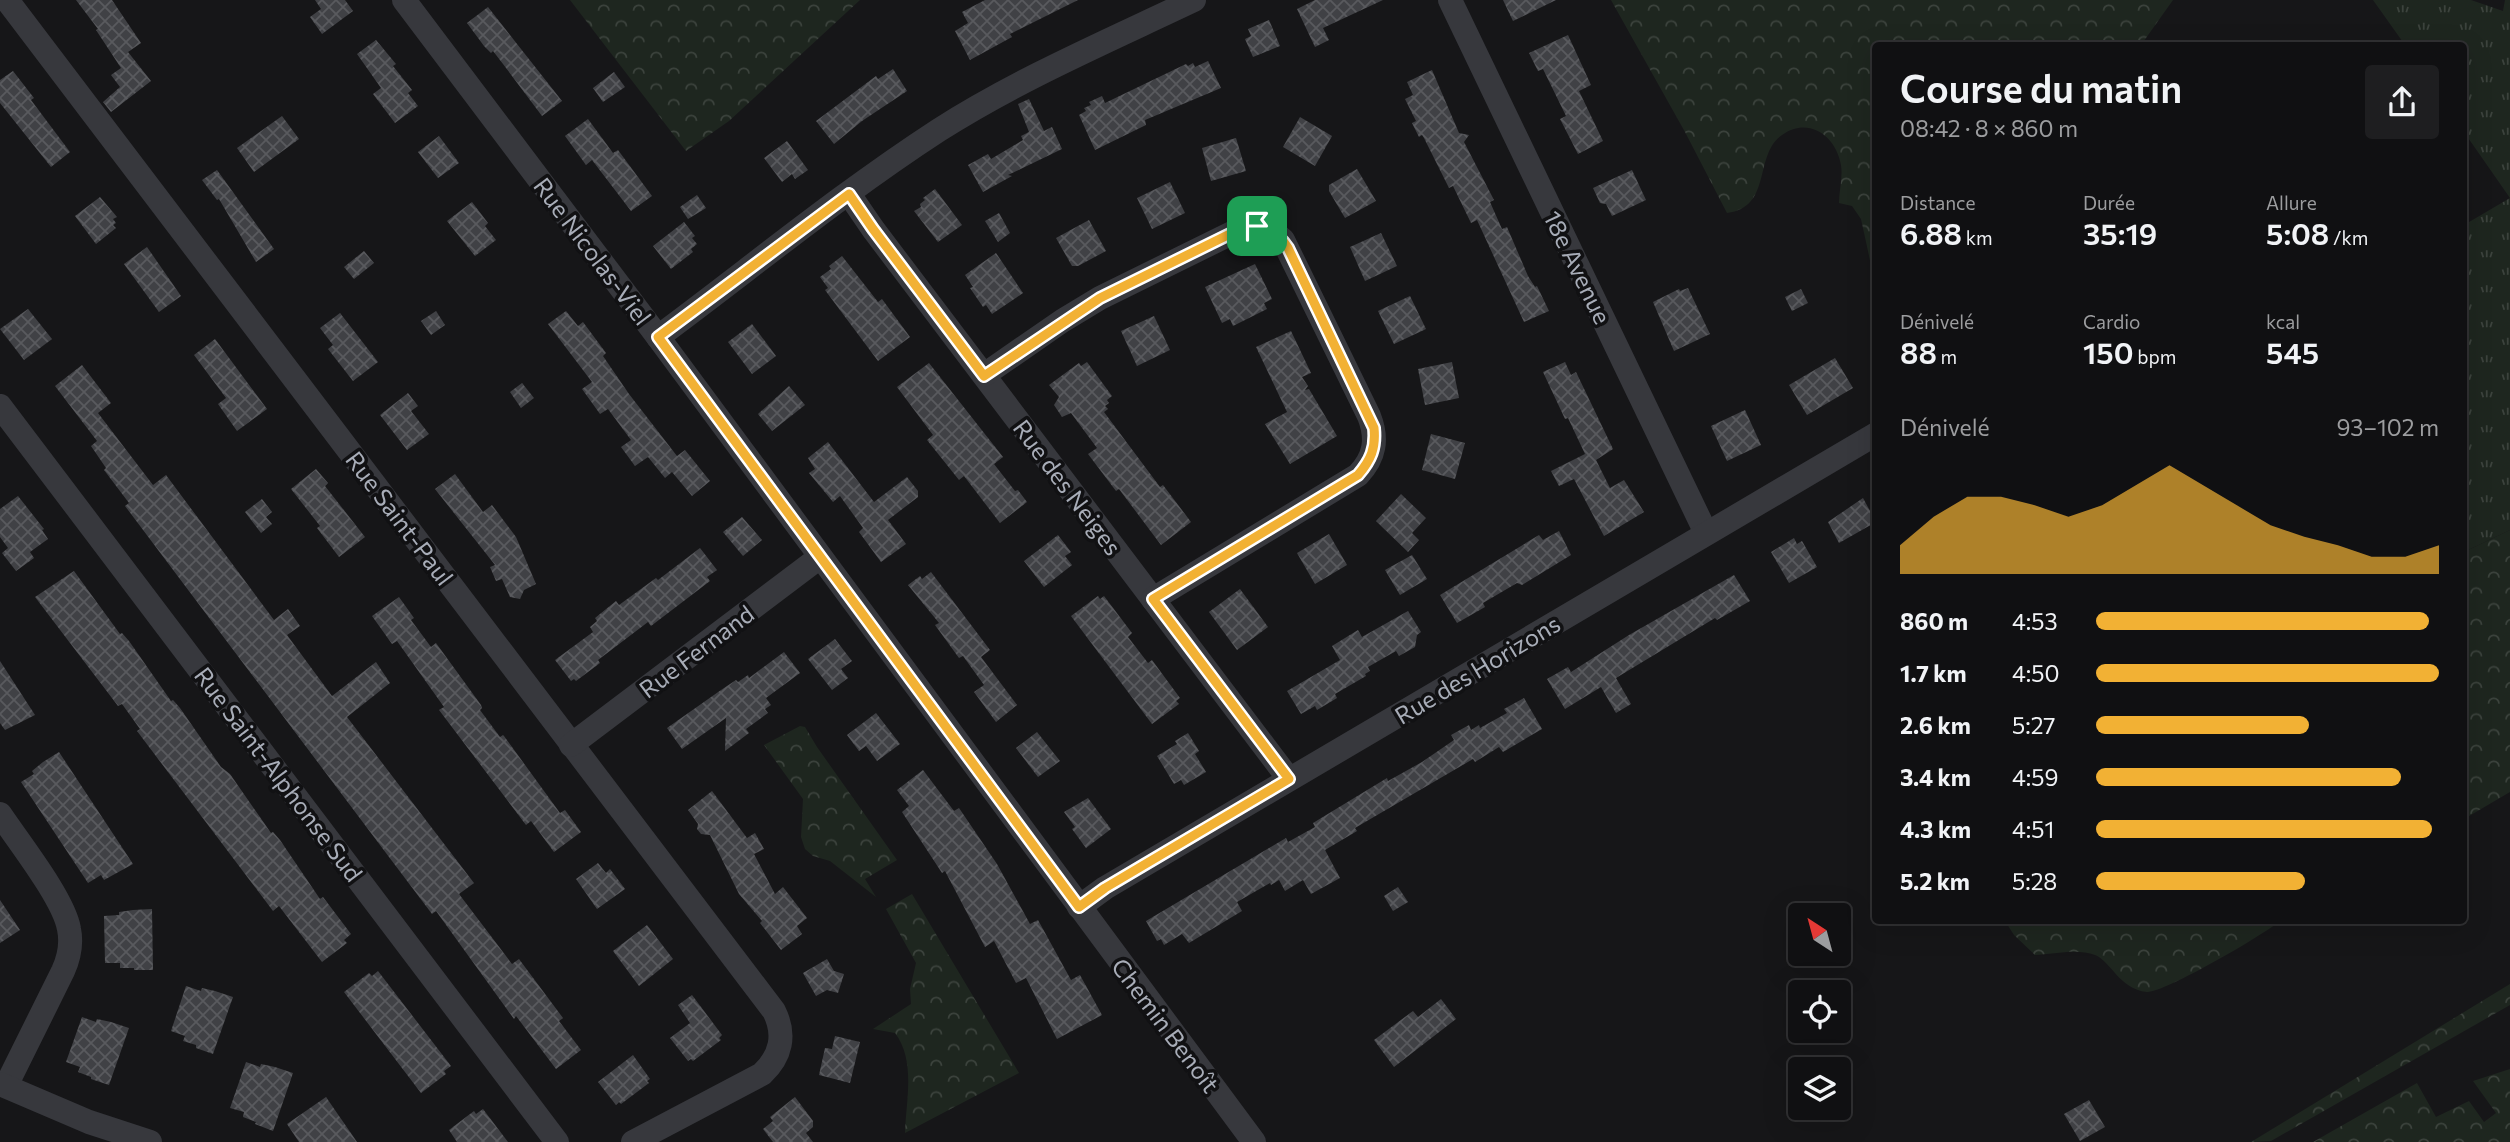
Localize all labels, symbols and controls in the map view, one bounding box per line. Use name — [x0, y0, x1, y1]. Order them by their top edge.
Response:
text: Course du matin — [1900, 64, 2182, 111]
button: share — [2365, 65, 2439, 139]
text: 08:42 · 8 × 860 m — [1900, 114, 2078, 142]
street label: Rue Nicolas-Viel — [528, 172, 658, 330]
text: Distance — [1900, 191, 1976, 214]
text: Durée — [2083, 191, 2135, 214]
text: Allure — [2266, 191, 2317, 214]
pin — [1227, 196, 1287, 256]
street label: 18e Avenue — [1538, 206, 1618, 328]
icon: arrive — [1238, 207, 1276, 245]
text: 6.88 — [1900, 214, 1962, 251]
text: 35:19 — [2083, 214, 2157, 251]
text: 5:08 — [2266, 214, 2329, 251]
text: km — [1962, 226, 1993, 249]
text: /km — [2329, 226, 2368, 249]
text: Dénivelé — [1900, 310, 1974, 333]
text: Cardio — [2083, 310, 2140, 333]
text: kcal — [2266, 310, 2300, 333]
text: 88 — [1900, 333, 1937, 370]
text: 150 — [2083, 333, 2134, 370]
text: 545 — [2266, 333, 2319, 370]
text: m — [1937, 345, 1957, 368]
text: bpm — [2134, 345, 2176, 368]
text: Dénivelé — [1900, 413, 1990, 441]
text: 93–102 m — [2336, 413, 2439, 441]
street label: Rue des Neiges — [1008, 414, 1128, 560]
street label: Rue Saint-Paul — [340, 445, 460, 591]
street label: Rue Fernand — [633, 598, 759, 704]
text: 860 m — [1900, 607, 1968, 635]
text: 4:53 — [2012, 607, 2058, 635]
street label: Rue des Horizons — [1389, 608, 1565, 730]
text: 1.7 km — [1900, 659, 1967, 687]
text: 4:50 — [2012, 659, 2059, 687]
street label: Rue Saint-Alphonse Sud — [189, 661, 369, 887]
text: 2.6 km — [1900, 711, 1971, 739]
text: 5:27 — [2012, 711, 2055, 739]
text: 3.4 km — [1900, 763, 1971, 791]
text: 4:59 — [2012, 763, 2058, 791]
text: 4.3 km — [1900, 815, 1971, 843]
text: 4:51 — [2012, 815, 2054, 843]
text: 5.2 km — [1900, 867, 1970, 895]
text: 5:28 — [2012, 867, 2057, 895]
north arrow — [1788, 903, 1852, 966]
map controls — [1788, 903, 1851, 1120]
street label: Chemin Benoît — [1106, 952, 1226, 1098]
button: locate — [1788, 980, 1851, 1043]
button: layers — [1788, 1057, 1851, 1120]

